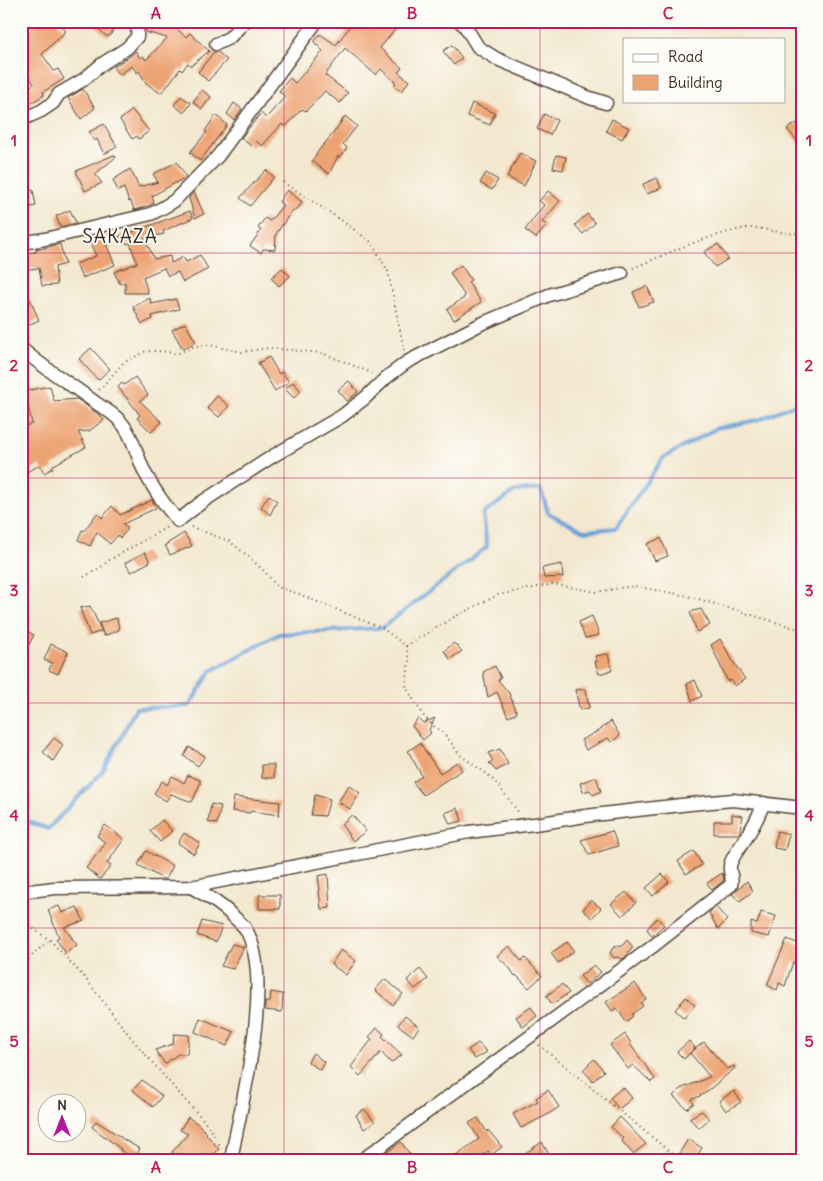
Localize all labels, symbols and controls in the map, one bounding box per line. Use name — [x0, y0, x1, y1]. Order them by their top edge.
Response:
text: A — [151, 3, 161, 23]
text: B — [407, 3, 418, 23]
text: C — [663, 3, 674, 23]
legend — [623, 38, 786, 102]
text: Road — [668, 47, 703, 66]
text: Building — [668, 73, 723, 92]
text: 1 — [11, 130, 17, 150]
text: 1 — [806, 130, 812, 150]
district label: SAKAZA — [82, 224, 158, 248]
text: 2 — [10, 355, 19, 375]
text: 2 — [805, 355, 814, 375]
text: 3 — [9, 580, 19, 600]
text: 3 — [804, 580, 814, 600]
text: 4 — [9, 805, 19, 825]
text: 4 — [804, 805, 814, 825]
text: 5 — [9, 1031, 19, 1051]
text: 5 — [804, 1031, 814, 1051]
north arrow — [38, 1094, 88, 1144]
text: N — [57, 1096, 67, 1114]
text: A — [151, 1157, 161, 1177]
text: B — [407, 1157, 418, 1177]
text: C — [663, 1157, 674, 1177]

